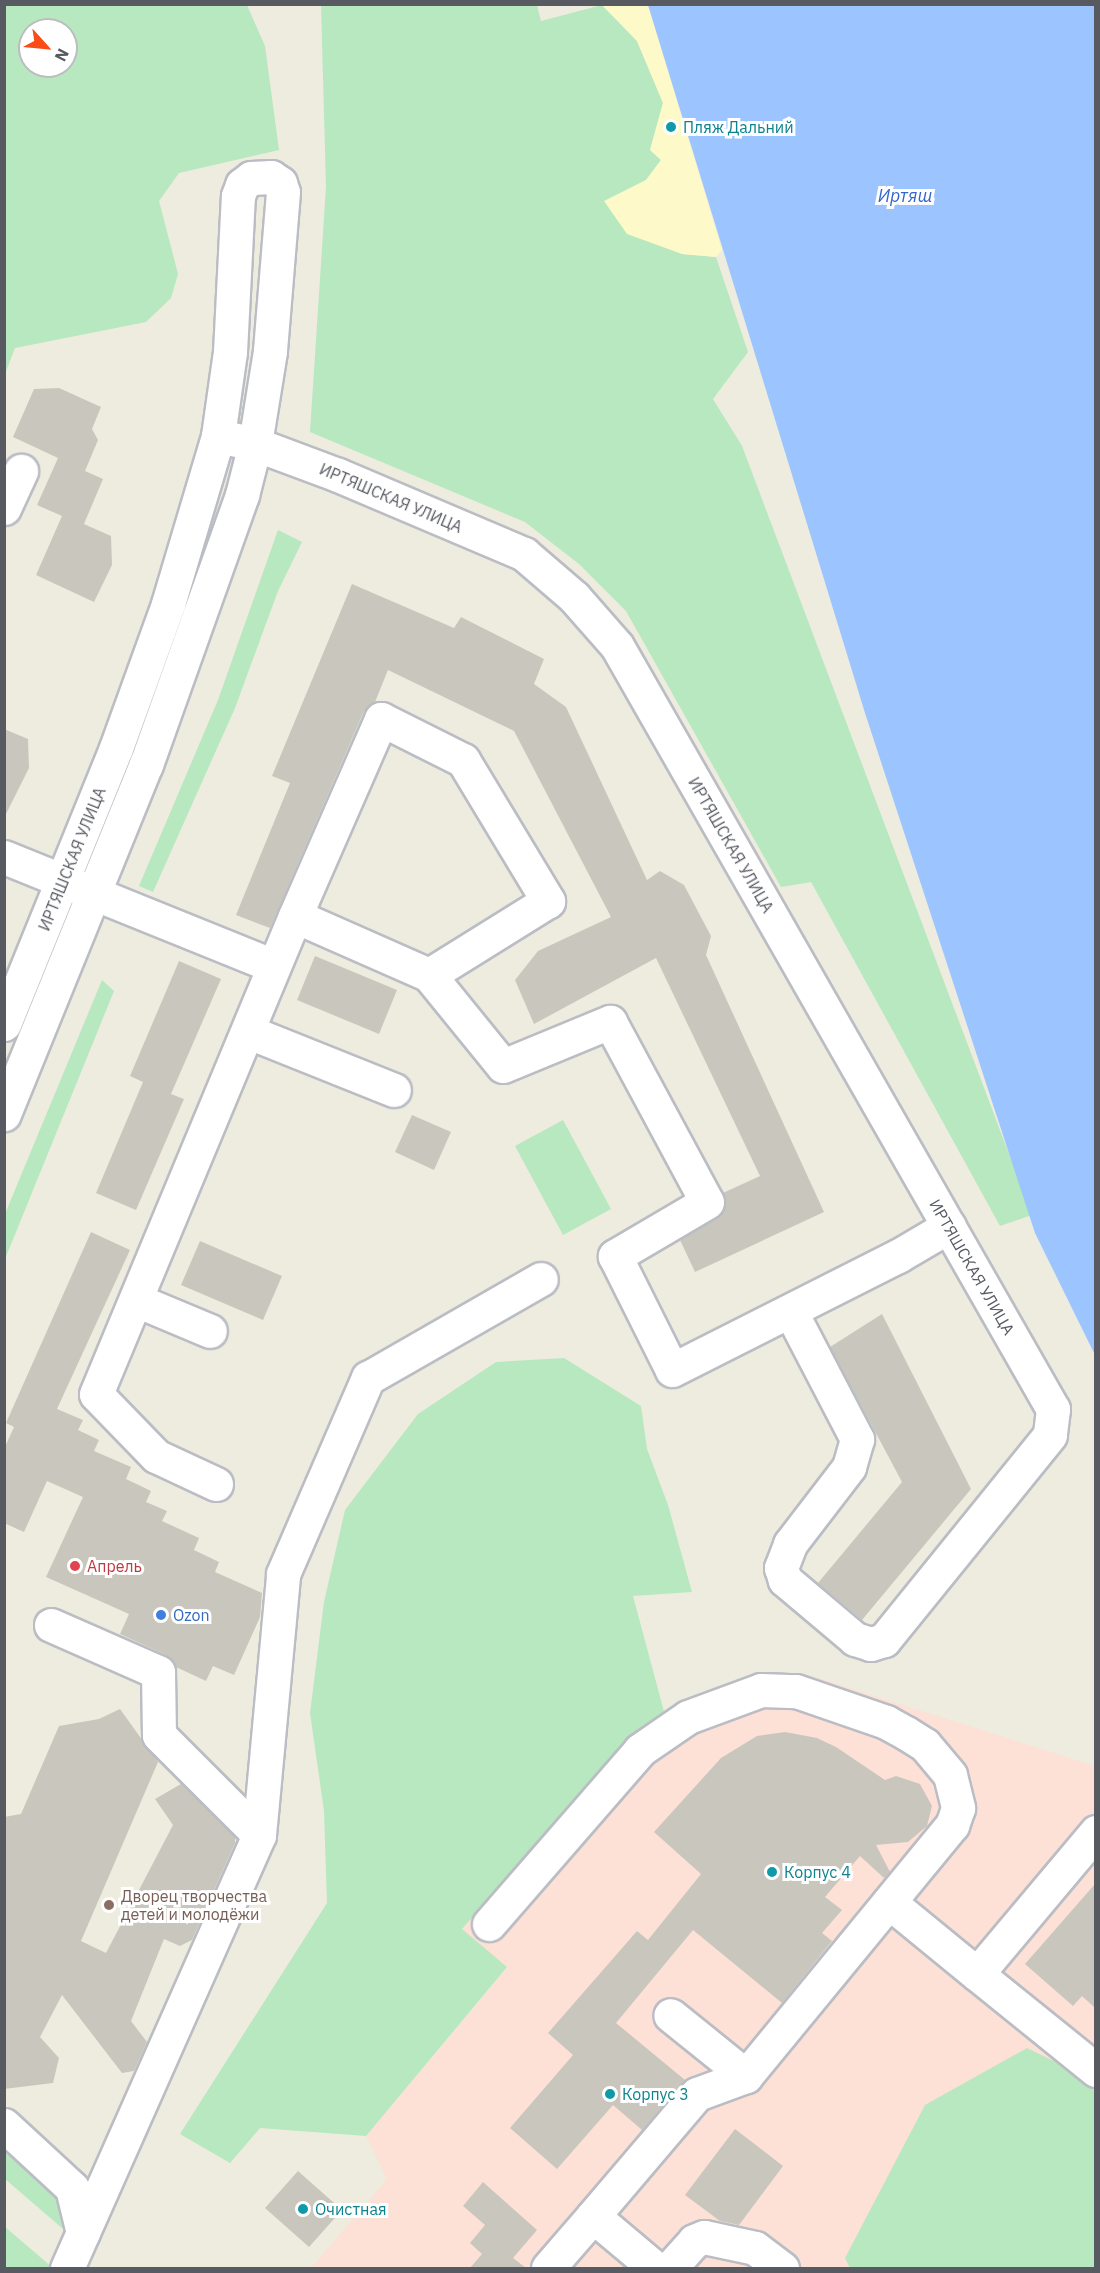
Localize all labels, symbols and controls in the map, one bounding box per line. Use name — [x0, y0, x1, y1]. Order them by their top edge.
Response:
north arrow — [18, 18, 78, 78]
text: N — [51, 46, 74, 65]
place label: Пляж Дальний — [683, 117, 794, 137]
marker: Пляж Дальний — [664, 120, 678, 134]
water label: Иртяш — [878, 185, 932, 207]
street label: ИРТЯШСКАЯ УЛИЦА — [317, 459, 465, 537]
street label: ИРТЯШСКАЯ УЛИЦА — [684, 774, 778, 916]
street label: ИРТЯШСКАЯ УЛИЦА — [34, 784, 110, 934]
street label: ИРТЯШСКАЯ УЛИЦА — [925, 1196, 1019, 1338]
place label: Апрель — [87, 1556, 142, 1576]
marker: Апрель — [68, 1559, 82, 1573]
place label: Ozon — [173, 1605, 210, 1625]
marker: Ozon — [154, 1608, 168, 1622]
place label: Корпус 4 — [784, 1862, 851, 1882]
marker: Корпус 4 — [765, 1865, 779, 1879]
place label: Дворец творчества детей и молодёжи — [121, 1886, 267, 1924]
marker: Дворец творчества детей и молодёжи — [102, 1898, 116, 1912]
place label: Корпус 3 — [622, 2084, 689, 2104]
marker: Корпус 3 — [603, 2087, 617, 2101]
place label: Очистная — [315, 2199, 387, 2219]
marker: Очистная — [296, 2202, 310, 2216]

